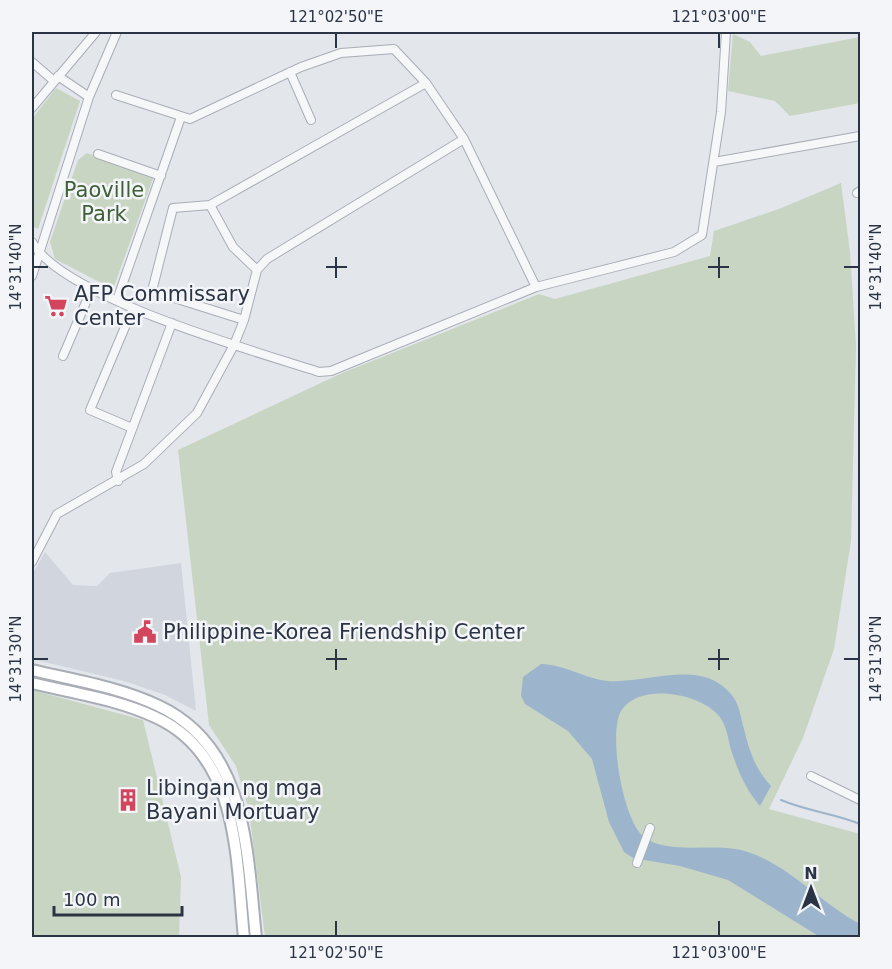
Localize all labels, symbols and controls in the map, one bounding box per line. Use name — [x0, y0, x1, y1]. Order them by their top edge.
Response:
text: 121°02'50"E — [289, 8, 383, 26]
text: 121°03'00"E — [672, 8, 766, 26]
park label: Paoville Park — [64, 178, 144, 226]
text: 14°31'40"N — [7, 223, 25, 311]
text: 14°31'40"N — [867, 223, 885, 311]
place label: AFP Commissary Center — [74, 282, 250, 330]
supermarket icon: AFP Commissary Center — [43, 293, 69, 319]
text: 14°31'30"N — [7, 615, 25, 703]
text: 14°31'30"N — [867, 615, 885, 703]
public building icon: Philippine-Korea Friendship Center — [132, 619, 158, 645]
place label: Philippine-Korea Friendship Center — [163, 620, 525, 644]
place label: Libingan ng mga Bayani Mortuary — [146, 776, 322, 824]
building icon: Libingan ng mga Bayani Mortuary — [115, 787, 141, 813]
north arrow — [781, 858, 841, 918]
text: N — [804, 864, 818, 883]
scale bar — [54, 879, 182, 917]
text: 100 m — [63, 889, 121, 910]
text: 121°02'50"E — [289, 944, 383, 962]
text: 121°03'00"E — [672, 944, 766, 962]

